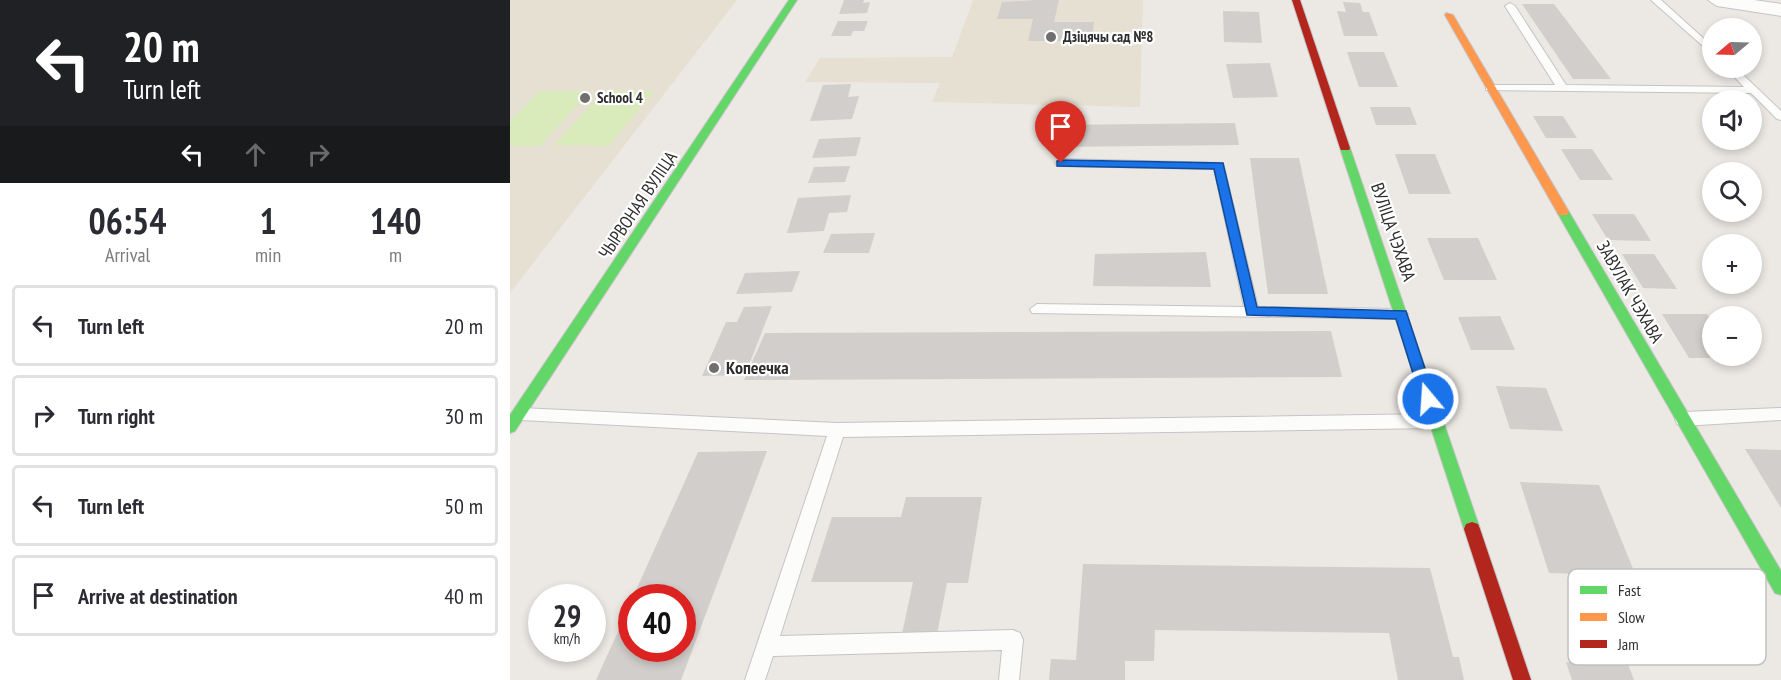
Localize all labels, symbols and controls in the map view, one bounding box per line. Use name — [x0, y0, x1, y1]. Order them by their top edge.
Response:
north arrow — [1702, 18, 1762, 78]
map controls — [1702, 18, 1762, 366]
text: 20 m — [123, 19, 200, 74]
icon: left — [24, 24, 102, 102]
place label: Дзіцячы сад №8 — [1063, 27, 1154, 46]
marker: Дзіцячы сад №8 — [1044, 30, 1058, 44]
text: Turn left — [123, 72, 201, 106]
place label: School 4 — [597, 88, 643, 107]
button: sound — [1702, 90, 1762, 150]
marker: School 4 — [578, 91, 592, 105]
pin — [1035, 101, 1086, 163]
icon: arrive — [1044, 110, 1077, 143]
icon: left — [176, 138, 209, 171]
icon: ahead — [239, 138, 272, 171]
icon: right — [302, 138, 335, 171]
street label: ЧЫРВОНАЯ ВУЛІЦА — [593, 146, 682, 263]
button: search — [1702, 162, 1762, 222]
street label: ВУЛІЦА ЧЭХАВА — [1366, 180, 1421, 284]
text: 06:54 — [89, 197, 166, 244]
text: 1 — [259, 197, 277, 244]
text: 140 — [370, 197, 421, 244]
button: + — [1702, 234, 1762, 294]
street label: ЗАВУЛАК ЧЭХАВА — [1592, 237, 1669, 347]
text: Arrival — [105, 242, 150, 268]
text: min — [255, 242, 281, 268]
text: m — [389, 242, 402, 268]
button: − — [1702, 306, 1762, 366]
icon: left — [27, 309, 60, 342]
text: Turn left — [78, 312, 144, 340]
text: 20 m — [444, 312, 483, 340]
place label: Копеечка — [726, 356, 789, 379]
marker: Копеечка — [707, 361, 721, 375]
position arrow — [1396, 367, 1460, 431]
icon: right — [27, 399, 60, 432]
text: Turn right — [78, 402, 155, 430]
text: 30 m — [444, 402, 483, 430]
icon: left — [27, 489, 60, 522]
text: Turn left — [78, 492, 144, 520]
text: 50 m — [444, 492, 483, 520]
legend — [1568, 569, 1766, 665]
icon: arrive — [27, 579, 60, 612]
text: Fast — [1618, 580, 1641, 600]
text: Arrive at destination — [78, 582, 238, 610]
text: 40 m — [444, 582, 483, 610]
speed limit sign: 40 — [618, 584, 696, 662]
text: 29 — [553, 596, 581, 635]
text: Slow — [1618, 607, 1645, 627]
text: km/h — [554, 629, 580, 648]
text: Jam — [1617, 634, 1639, 654]

